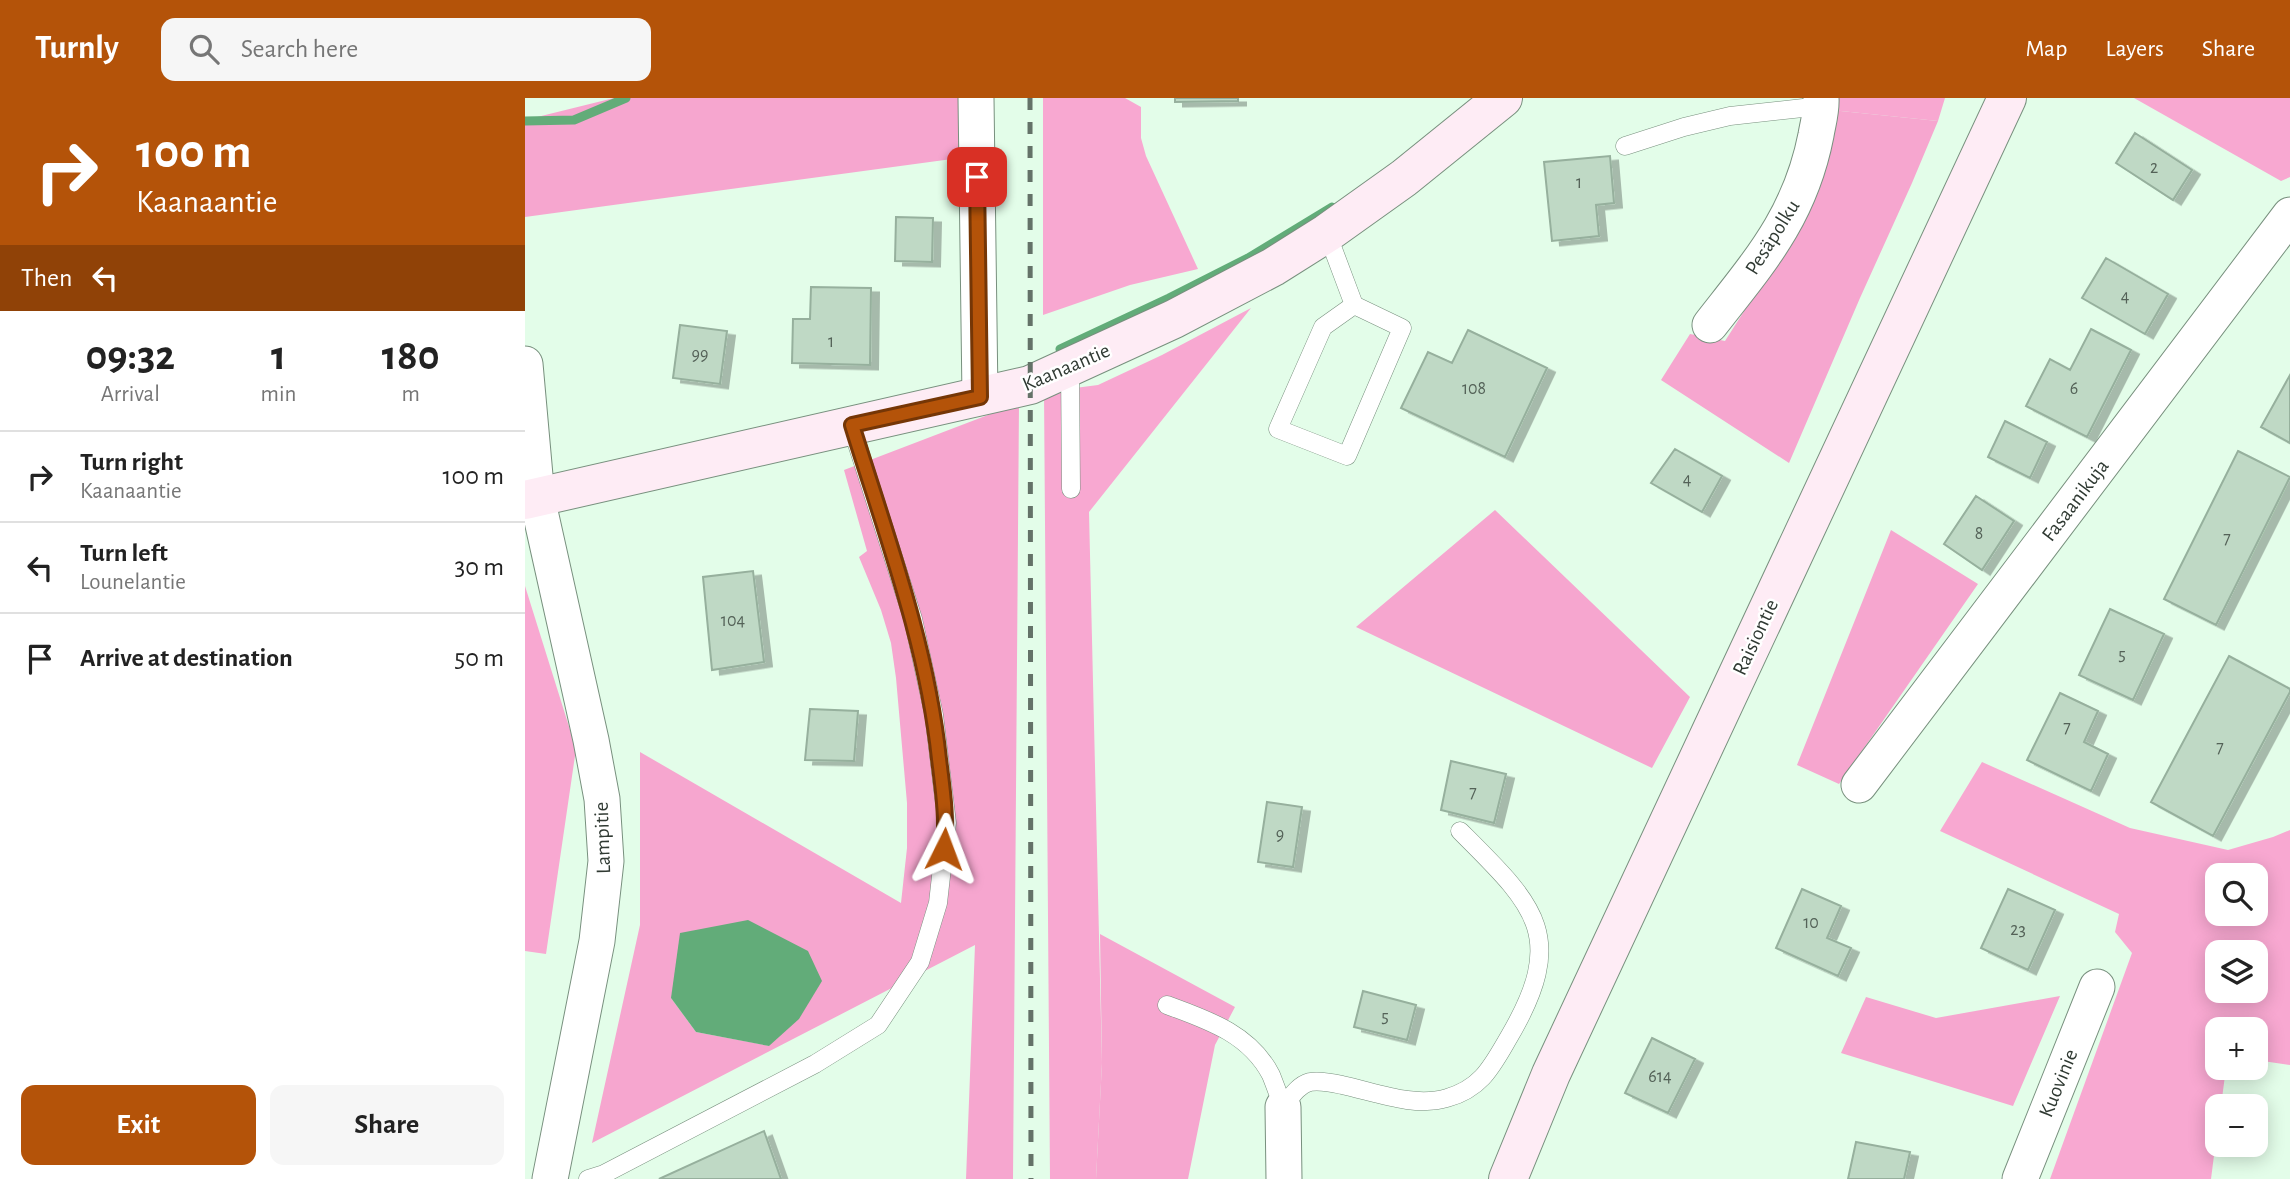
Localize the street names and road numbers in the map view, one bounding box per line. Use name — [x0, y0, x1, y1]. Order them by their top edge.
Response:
street label: Pesäpolku — [1741, 196, 1804, 278]
street label: Kaanaantie — [1019, 340, 1113, 395]
street label: Fasaanikuja — [2038, 455, 2113, 545]
street label: Raisiontie — [1729, 596, 1782, 678]
street label: Lampitie — [591, 802, 614, 874]
street label: Kuovinie — [2035, 1046, 2082, 1120]

